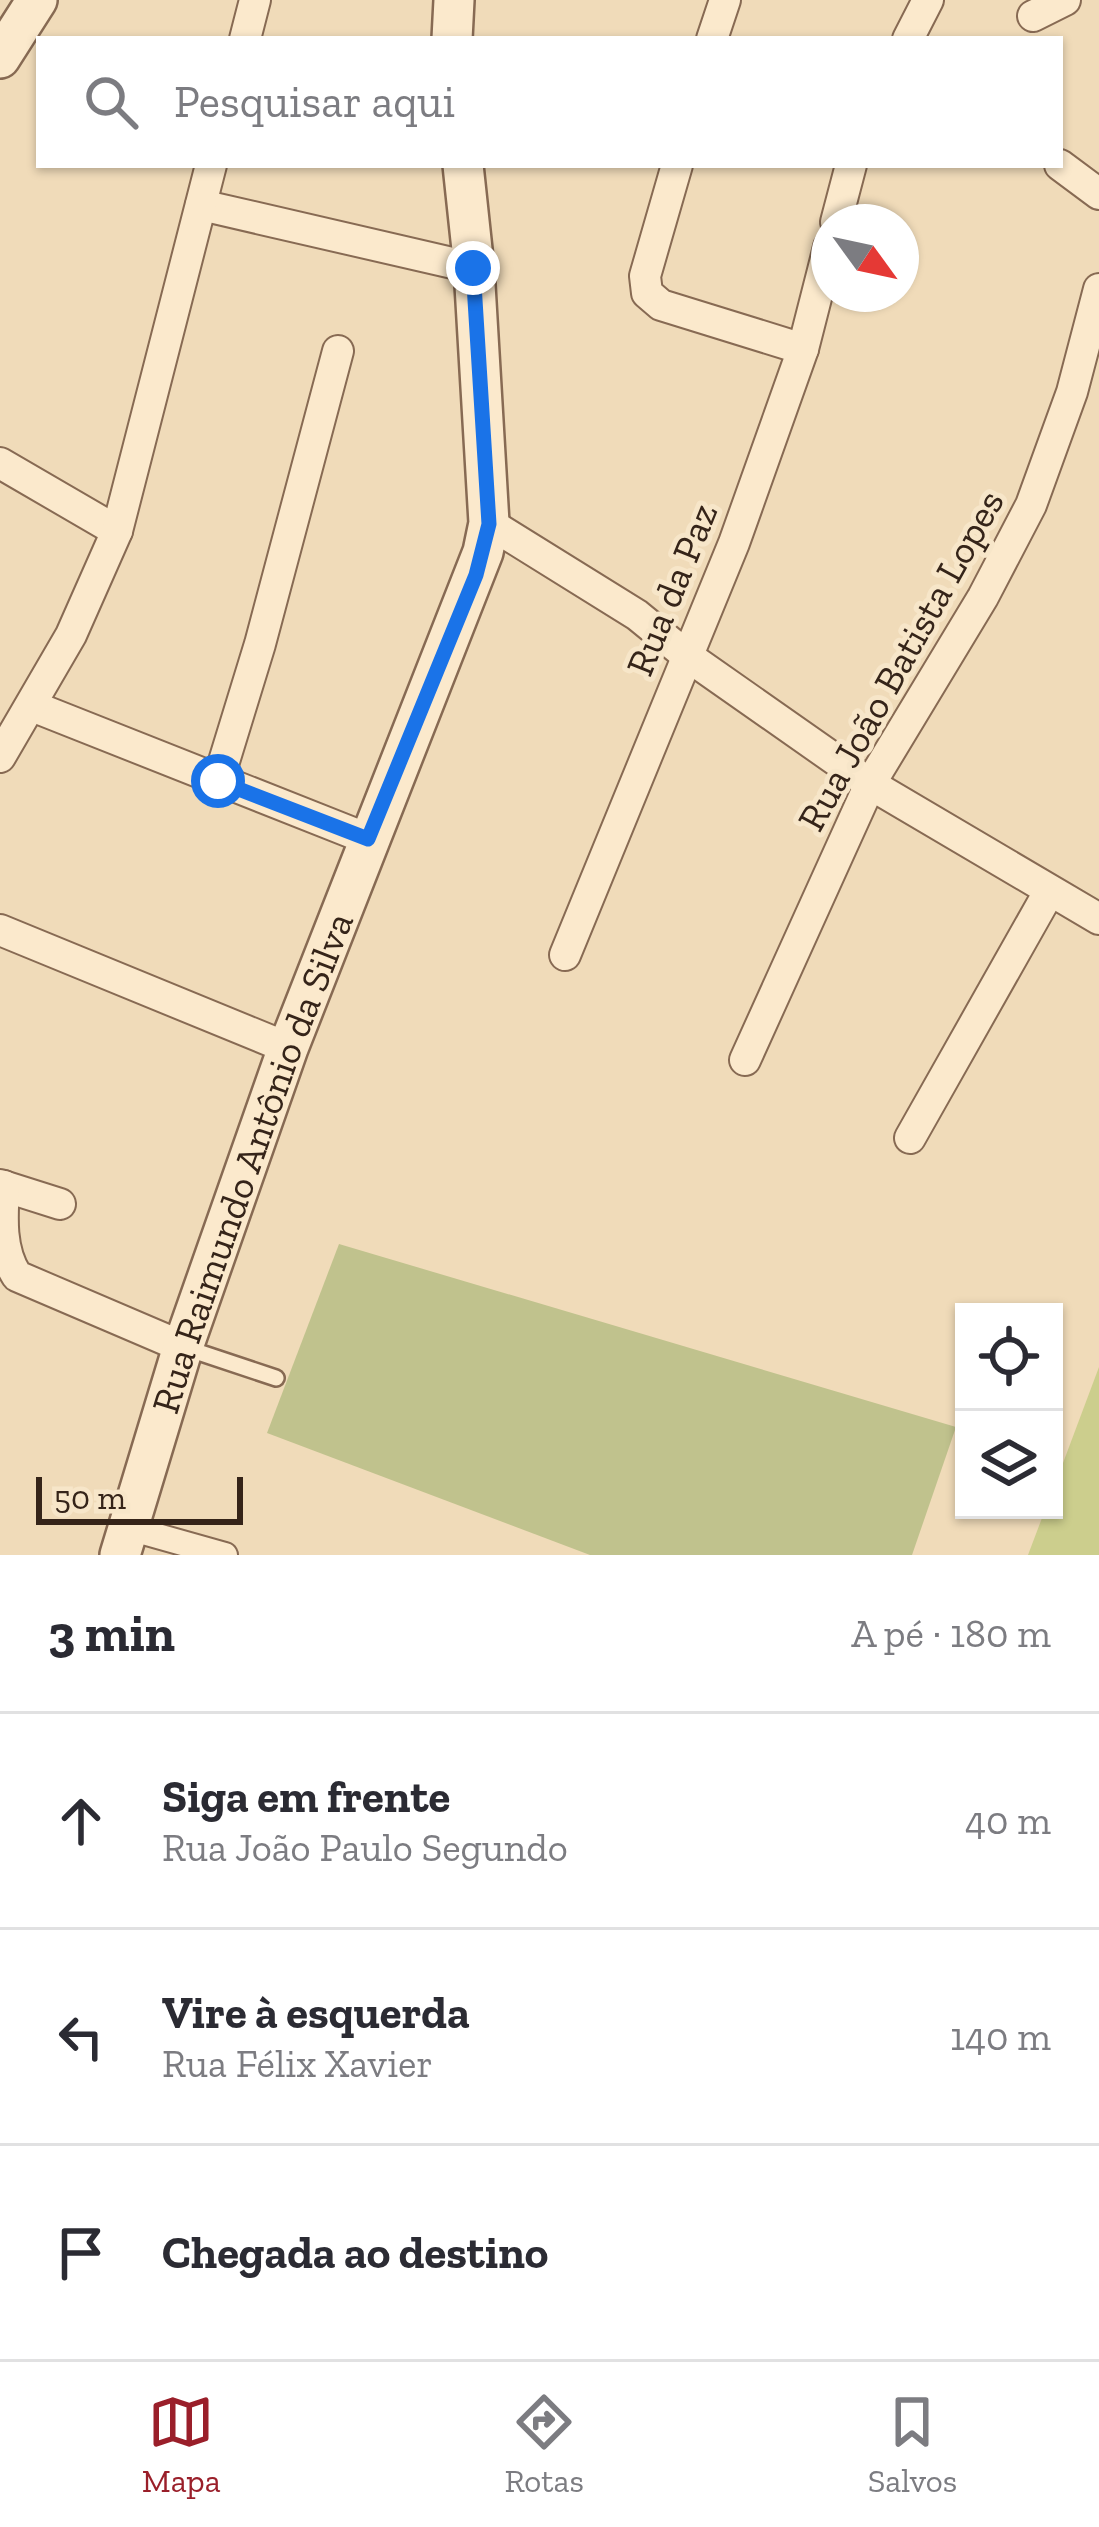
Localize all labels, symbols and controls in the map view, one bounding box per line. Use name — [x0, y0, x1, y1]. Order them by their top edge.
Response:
search box — [36, 36, 1063, 168]
icon: search — [78, 69, 144, 135]
text: Pesquisar aqui — [174, 75, 455, 129]
north arrow — [811, 204, 919, 312]
route end — [446, 241, 500, 295]
street label: Rua João Batista Lopes — [787, 482, 1014, 839]
street label: Rua da Paz — [616, 496, 727, 682]
route start — [191, 754, 245, 808]
street label: Rua Raimundo Antônio da Silva — [141, 906, 363, 1419]
map controls — [955, 1303, 1063, 1519]
button: locate — [955, 1303, 1063, 1411]
button: layers — [955, 1411, 1063, 1519]
scale bar — [36, 1471, 243, 1524]
text: 50 m — [54, 1478, 126, 1517]
text: 3 min — [48, 1603, 175, 1664]
text: A pé · 180 m — [851, 1610, 1051, 1657]
text: Siga em frente — [162, 1770, 450, 1824]
icon: ahead — [48, 1788, 114, 1854]
text: 40 m — [965, 1797, 1051, 1844]
text: Rua João Paulo Segundo — [162, 1824, 568, 1871]
text: Vire à esquerda — [162, 1986, 470, 2040]
icon: left — [48, 2004, 114, 2070]
text: 140 m — [950, 2013, 1051, 2060]
text: Rua Félix Xavier — [162, 2040, 433, 2087]
icon: arrive — [48, 2220, 114, 2286]
text: Chegada ao destino — [162, 2226, 548, 2280]
tab: Mapa — [142, 2389, 221, 2500]
tab: Rotas — [504, 2389, 584, 2500]
tab: Salvos — [868, 2389, 957, 2500]

